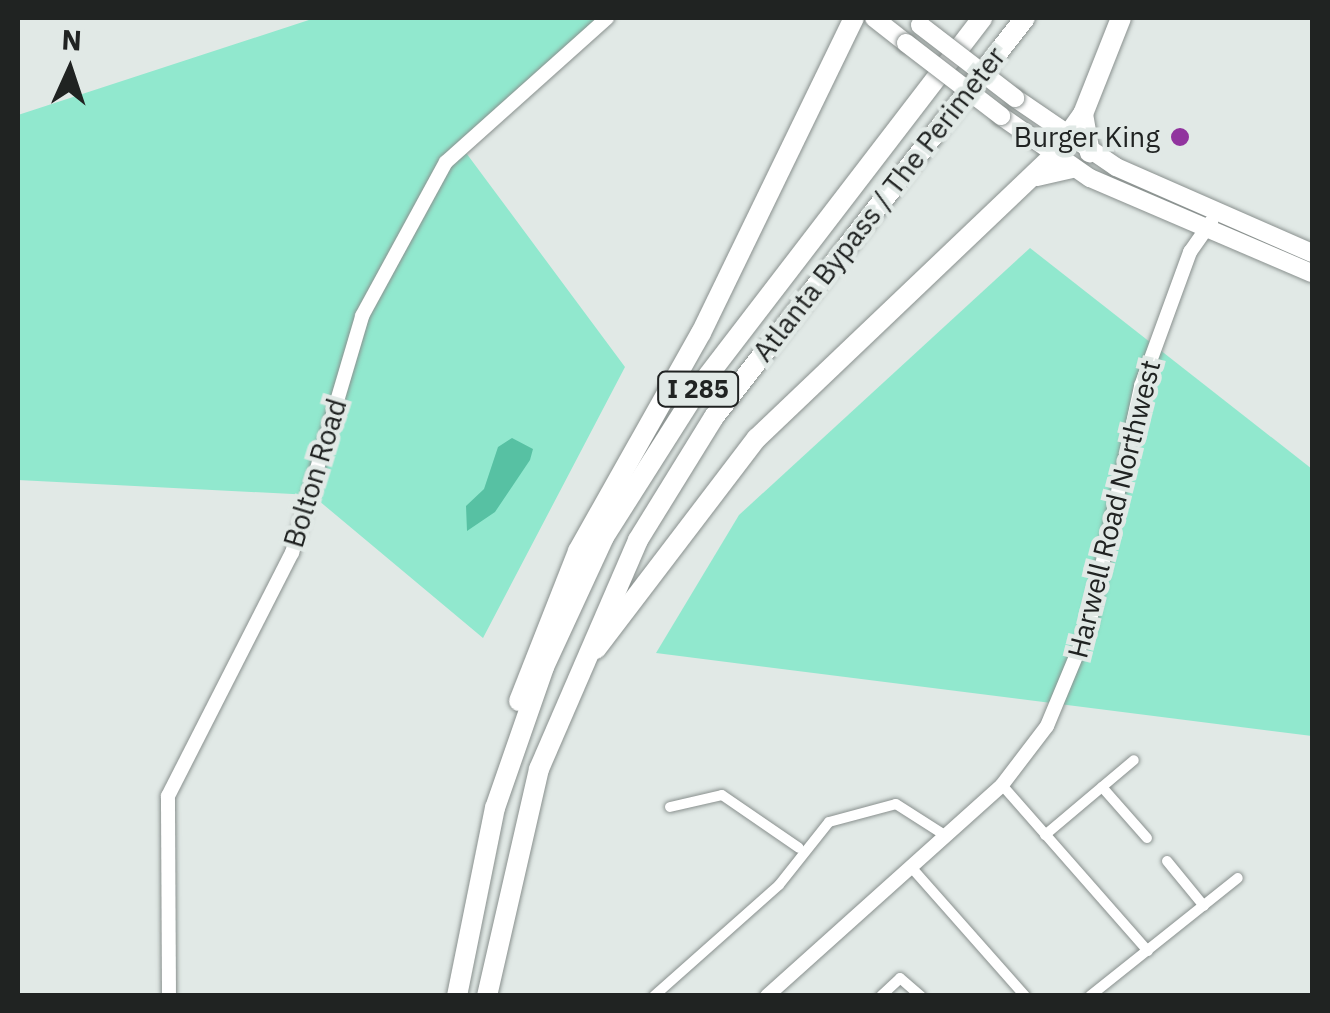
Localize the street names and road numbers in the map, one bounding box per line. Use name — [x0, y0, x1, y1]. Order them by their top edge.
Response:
street label: Atlanta Bypass / The Perimeter — [746, 40, 1012, 368]
street label: Harwell Road Northwest — [1061, 356, 1167, 662]
road number: I 285 — [656, 369, 740, 409]
street label: Bolton Road — [276, 395, 354, 551]

